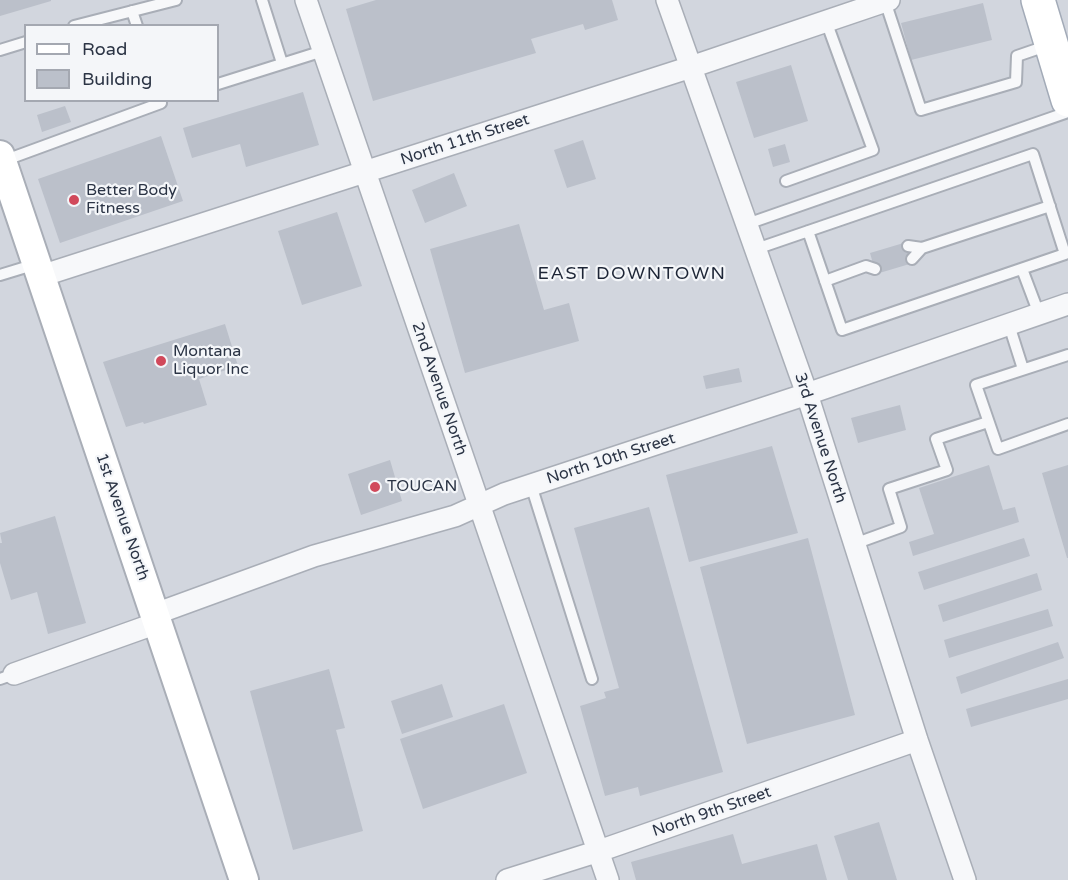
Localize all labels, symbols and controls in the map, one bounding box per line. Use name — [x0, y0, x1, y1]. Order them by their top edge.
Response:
legend — [24, 24, 219, 102]
text: Road — [82, 38, 127, 60]
text: Building — [82, 68, 152, 90]
street label: North 11th Street — [398, 110, 532, 170]
place label: Better Body Fitness — [86, 181, 177, 219]
marker: Better Body Fitness — [67, 193, 81, 207]
district label: EAST DOWNTOWN — [537, 263, 727, 285]
street label: 2nd Avenue North — [407, 320, 471, 458]
place label: Montana Liquor Inc — [173, 342, 249, 380]
marker: Montana Liquor Inc — [154, 354, 168, 368]
street label: 3rd Avenue North — [790, 370, 850, 506]
street label: North 10th Street — [544, 429, 678, 489]
street label: 1st Avenue North — [91, 451, 153, 583]
place label: TOUCAN — [387, 477, 457, 497]
marker: TOUCAN — [368, 480, 382, 494]
street label: North 9th Street — [650, 783, 774, 841]

